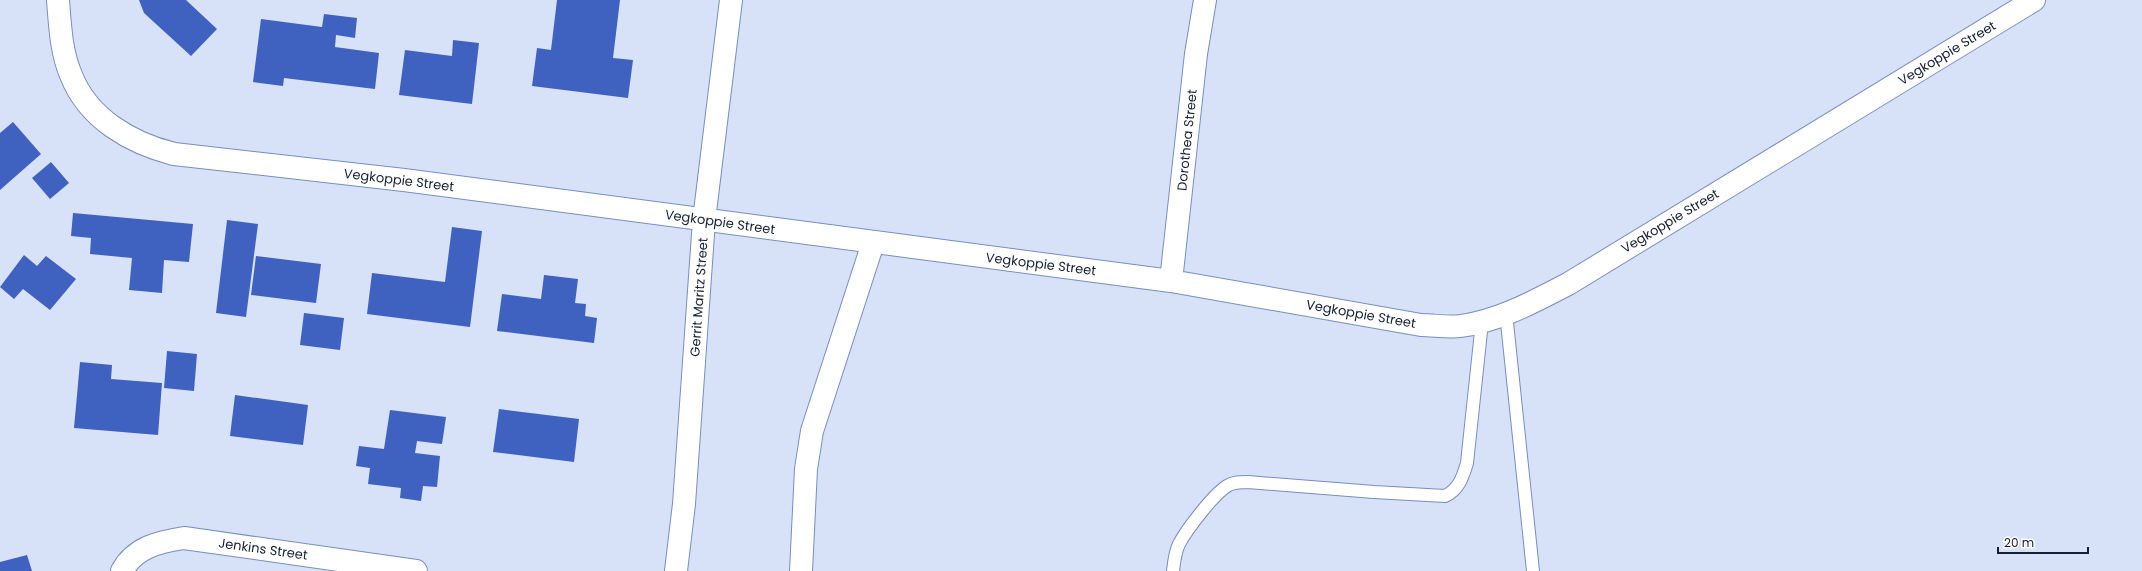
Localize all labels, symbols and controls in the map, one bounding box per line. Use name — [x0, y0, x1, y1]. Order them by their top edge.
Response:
street label: Vegkoppie Street — [1895, 16, 2000, 90]
street label: Dorothea Street — [1172, 88, 1202, 192]
street label: Vegkoppie Street — [343, 164, 456, 196]
street label: Vegkoppie Street — [1618, 184, 1723, 258]
street label: Vegkoppie Street — [664, 205, 777, 239]
street label: Gerrit Maritz Street — [685, 236, 713, 357]
street label: Vegkoppie Street — [985, 248, 1098, 280]
street label: Vegkoppie Street — [1305, 295, 1418, 333]
scale bar — [1998, 529, 2088, 555]
street label: Jenkins Street — [217, 533, 309, 565]
text: 20 m — [2004, 534, 2034, 551]

